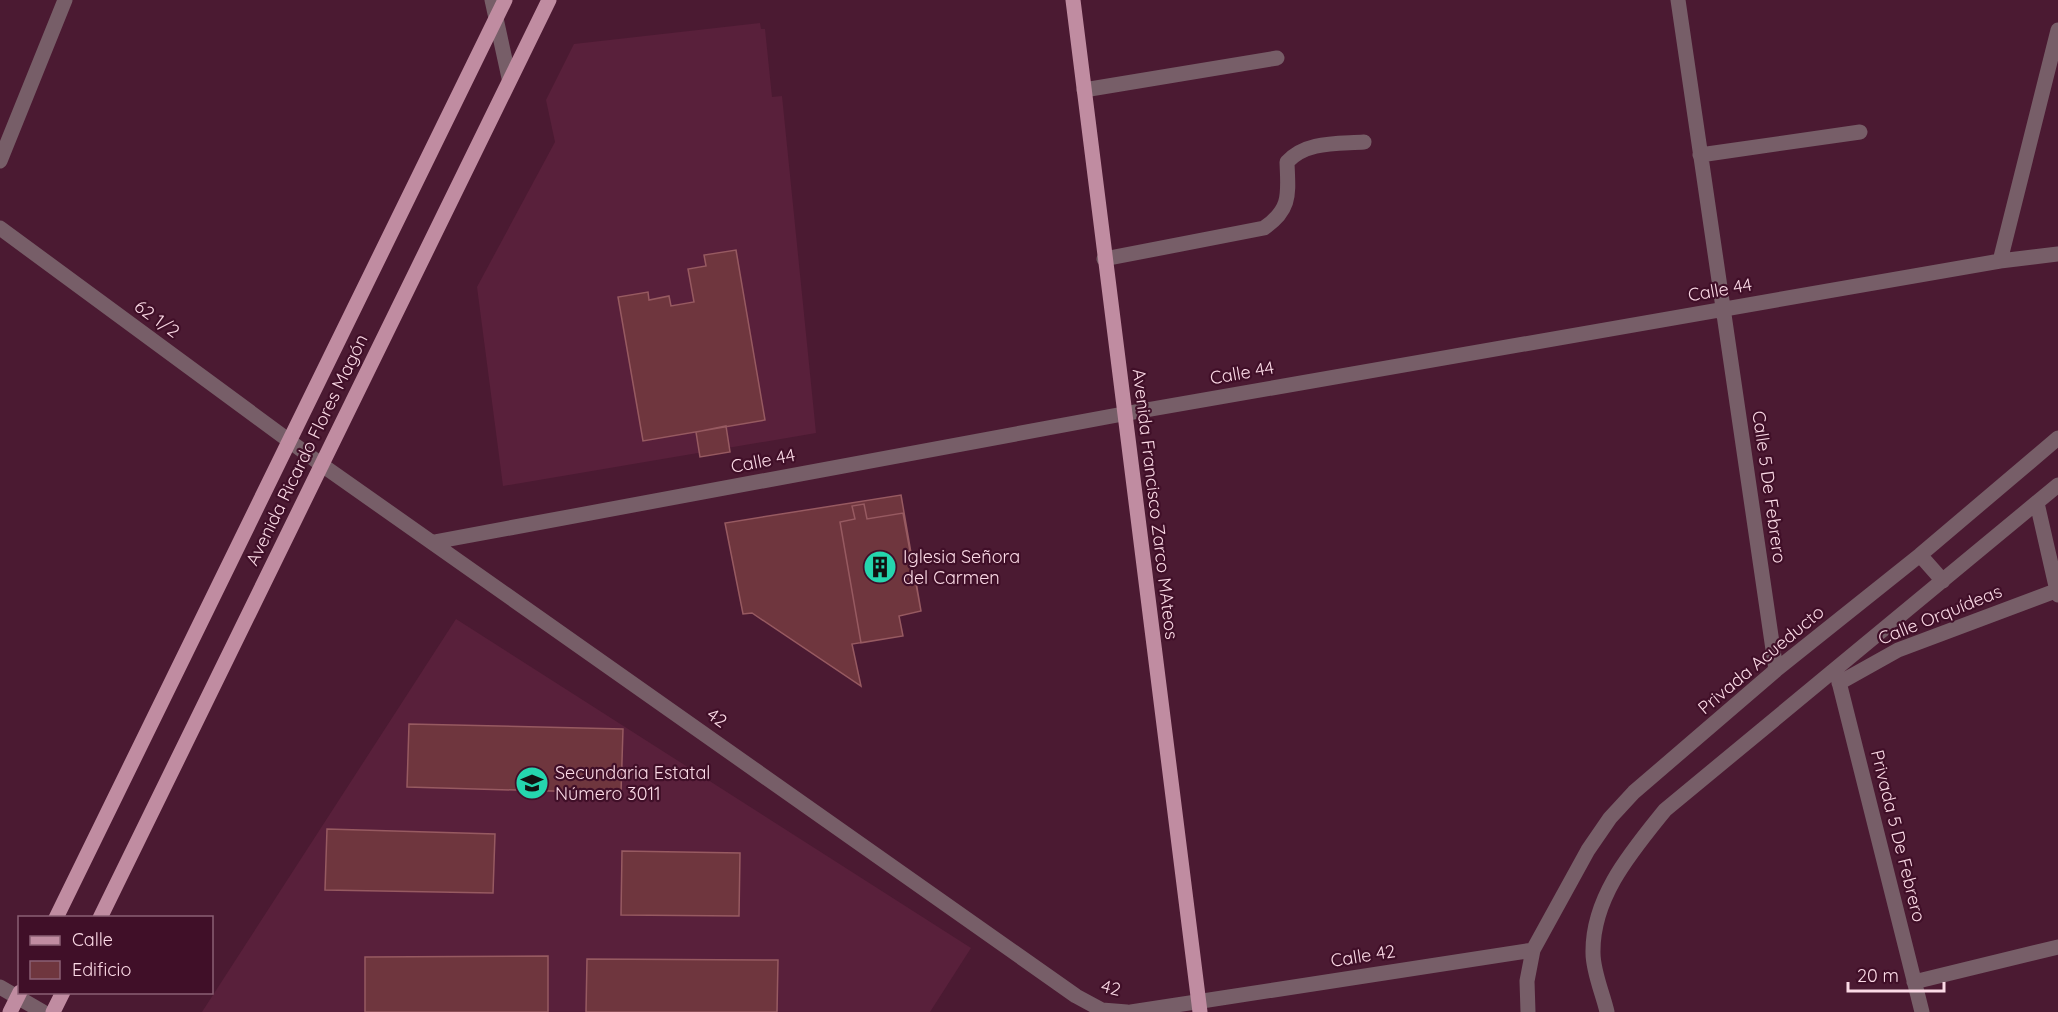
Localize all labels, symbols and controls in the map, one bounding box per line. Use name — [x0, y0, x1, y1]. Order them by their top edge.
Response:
street label: Calle 44 — [1686, 273, 1754, 306]
street label: 62 1/2 — [130, 294, 185, 343]
street label: Avenida Ricardo Flores Magón — [240, 330, 373, 569]
street label: Calle 44 — [1208, 356, 1276, 389]
street label: Avenida Francisco Zarco MAteos — [1127, 367, 1184, 641]
street label: Calle 5 De Febrero — [1747, 409, 1792, 565]
street label: Calle 44 — [729, 443, 797, 478]
place label: Iglesia Señora del Carmen — [903, 545, 1020, 589]
building icon: Iglesia Señora del Carmen — [862, 549, 898, 585]
street label: Calle Orquídeas — [1874, 579, 2005, 650]
street label: Privada Acueducto — [1693, 600, 1828, 719]
street label: 42 — [703, 703, 732, 733]
street label: Privada 5 De Febrero — [1866, 747, 1931, 924]
place label: Secundaria Estatal Número 3011 — [555, 761, 711, 805]
school or university icon: Secundaria Estatal Número 3011 — [514, 765, 550, 801]
legend — [18, 916, 213, 994]
text: Calle — [72, 928, 113, 951]
street label: Calle 42 — [1329, 939, 1397, 972]
scale bar — [1848, 955, 1944, 993]
text: Edificio — [72, 958, 131, 981]
text: 20 m — [1857, 964, 1899, 987]
street label: 42 — [1099, 974, 1123, 1001]

